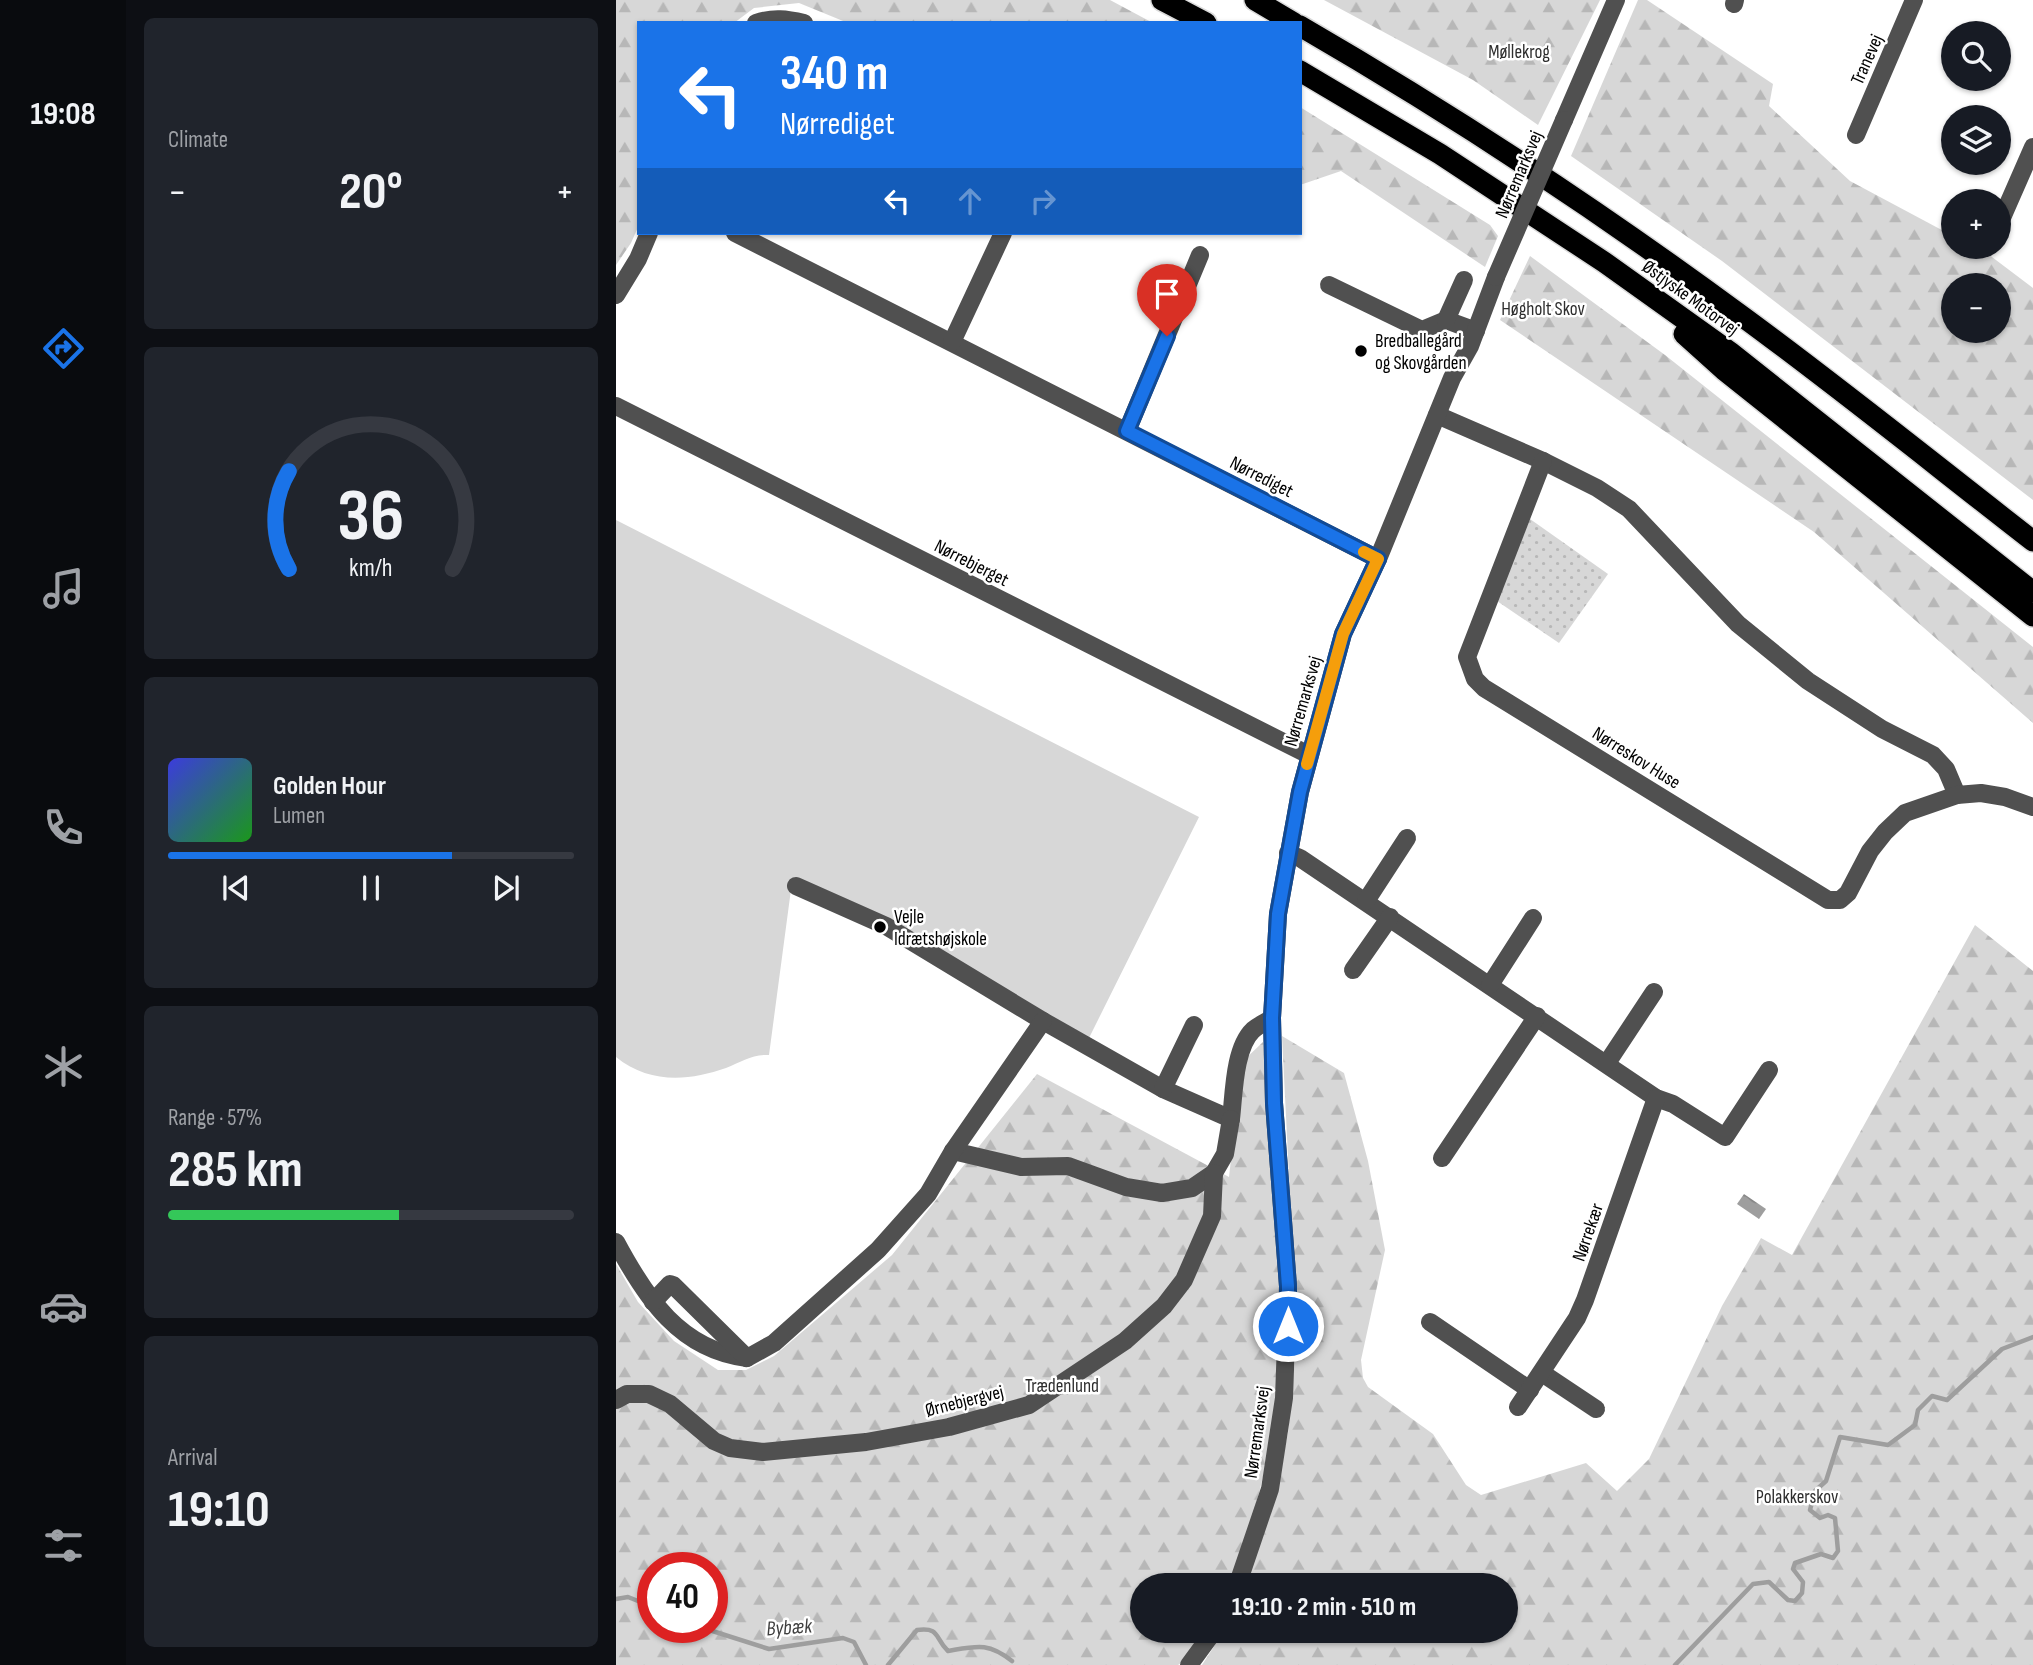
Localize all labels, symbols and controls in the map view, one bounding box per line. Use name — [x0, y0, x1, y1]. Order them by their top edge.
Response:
map controls — [1941, 21, 2011, 343]
button: search — [1941, 21, 2011, 91]
street label: Tranevej — [1846, 31, 1889, 88]
park label: Møllekrog — [1488, 41, 1550, 64]
text: 340 m — [780, 45, 888, 104]
icon: left — [665, 49, 756, 140]
text: 19:08 — [30, 95, 96, 134]
text: Nørrediget — [780, 105, 895, 144]
button: layers — [1941, 105, 2011, 175]
text: Climate — [168, 126, 228, 154]
street label: Nørremarksvej — [1491, 127, 1548, 222]
text: 20° — [339, 161, 403, 224]
text: − — [168, 170, 187, 215]
text: + — [555, 170, 574, 215]
icon: left — [878, 182, 916, 220]
icon: ahead — [951, 182, 989, 220]
icon: right — [1024, 182, 1062, 220]
button: + — [1941, 189, 2011, 259]
street label: Østjyske Motorvej — [1637, 255, 1743, 341]
pin — [1137, 264, 1197, 336]
button: − — [1941, 273, 2011, 343]
icon: arrive — [1148, 275, 1186, 313]
park label: Høgholt Skov — [1501, 298, 1585, 321]
icon: directions — [39, 324, 88, 373]
place label: Bredballegård og Skovgården — [1375, 330, 1467, 375]
marker: Bredballegård og Skovgården — [1353, 343, 1369, 359]
street label: Nørrediget — [1226, 452, 1297, 503]
text: 36 — [338, 474, 404, 562]
street label: Nørrebjerget — [930, 535, 1013, 592]
text: km/h — [349, 553, 393, 584]
icon: music — [39, 564, 88, 613]
street label: Nørremarksvej — [1280, 654, 1327, 749]
street label: Nørreskov Huse — [1588, 722, 1685, 794]
text: Golden Hour — [273, 771, 386, 802]
text: Lumen — [273, 802, 325, 830]
icon: phone — [39, 803, 88, 852]
icon: previous — [217, 869, 255, 907]
icon: pause — [352, 869, 390, 907]
icon: next — [487, 869, 525, 907]
place label: Vejle Idrætshøjskole — [894, 906, 987, 951]
marker: Vejle Idrætshøjskole — [872, 919, 888, 935]
icon: climate — [39, 1042, 88, 1091]
text: Range · 57% — [168, 1104, 262, 1132]
text: 285 km — [168, 1139, 303, 1202]
street label: Nørrekær — [1568, 1200, 1609, 1265]
icon: car — [39, 1282, 88, 1331]
position arrow — [1251, 1289, 1325, 1363]
park label: Trædenlund — [1025, 1375, 1099, 1398]
street label: Ørnebjergvej — [923, 1381, 1006, 1422]
street label: Nørremarksvej — [1240, 1385, 1275, 1480]
text: Arrival — [168, 1444, 217, 1472]
text: 19:10 — [168, 1479, 270, 1542]
park label: Polakkerskov — [1756, 1486, 1838, 1509]
icon: filters — [39, 1521, 88, 1570]
speed limit sign: 40 — [637, 1552, 728, 1643]
text: 19:10 · 2 min · 510 m — [1232, 1592, 1416, 1623]
water label: Bybæk — [765, 1613, 814, 1642]

